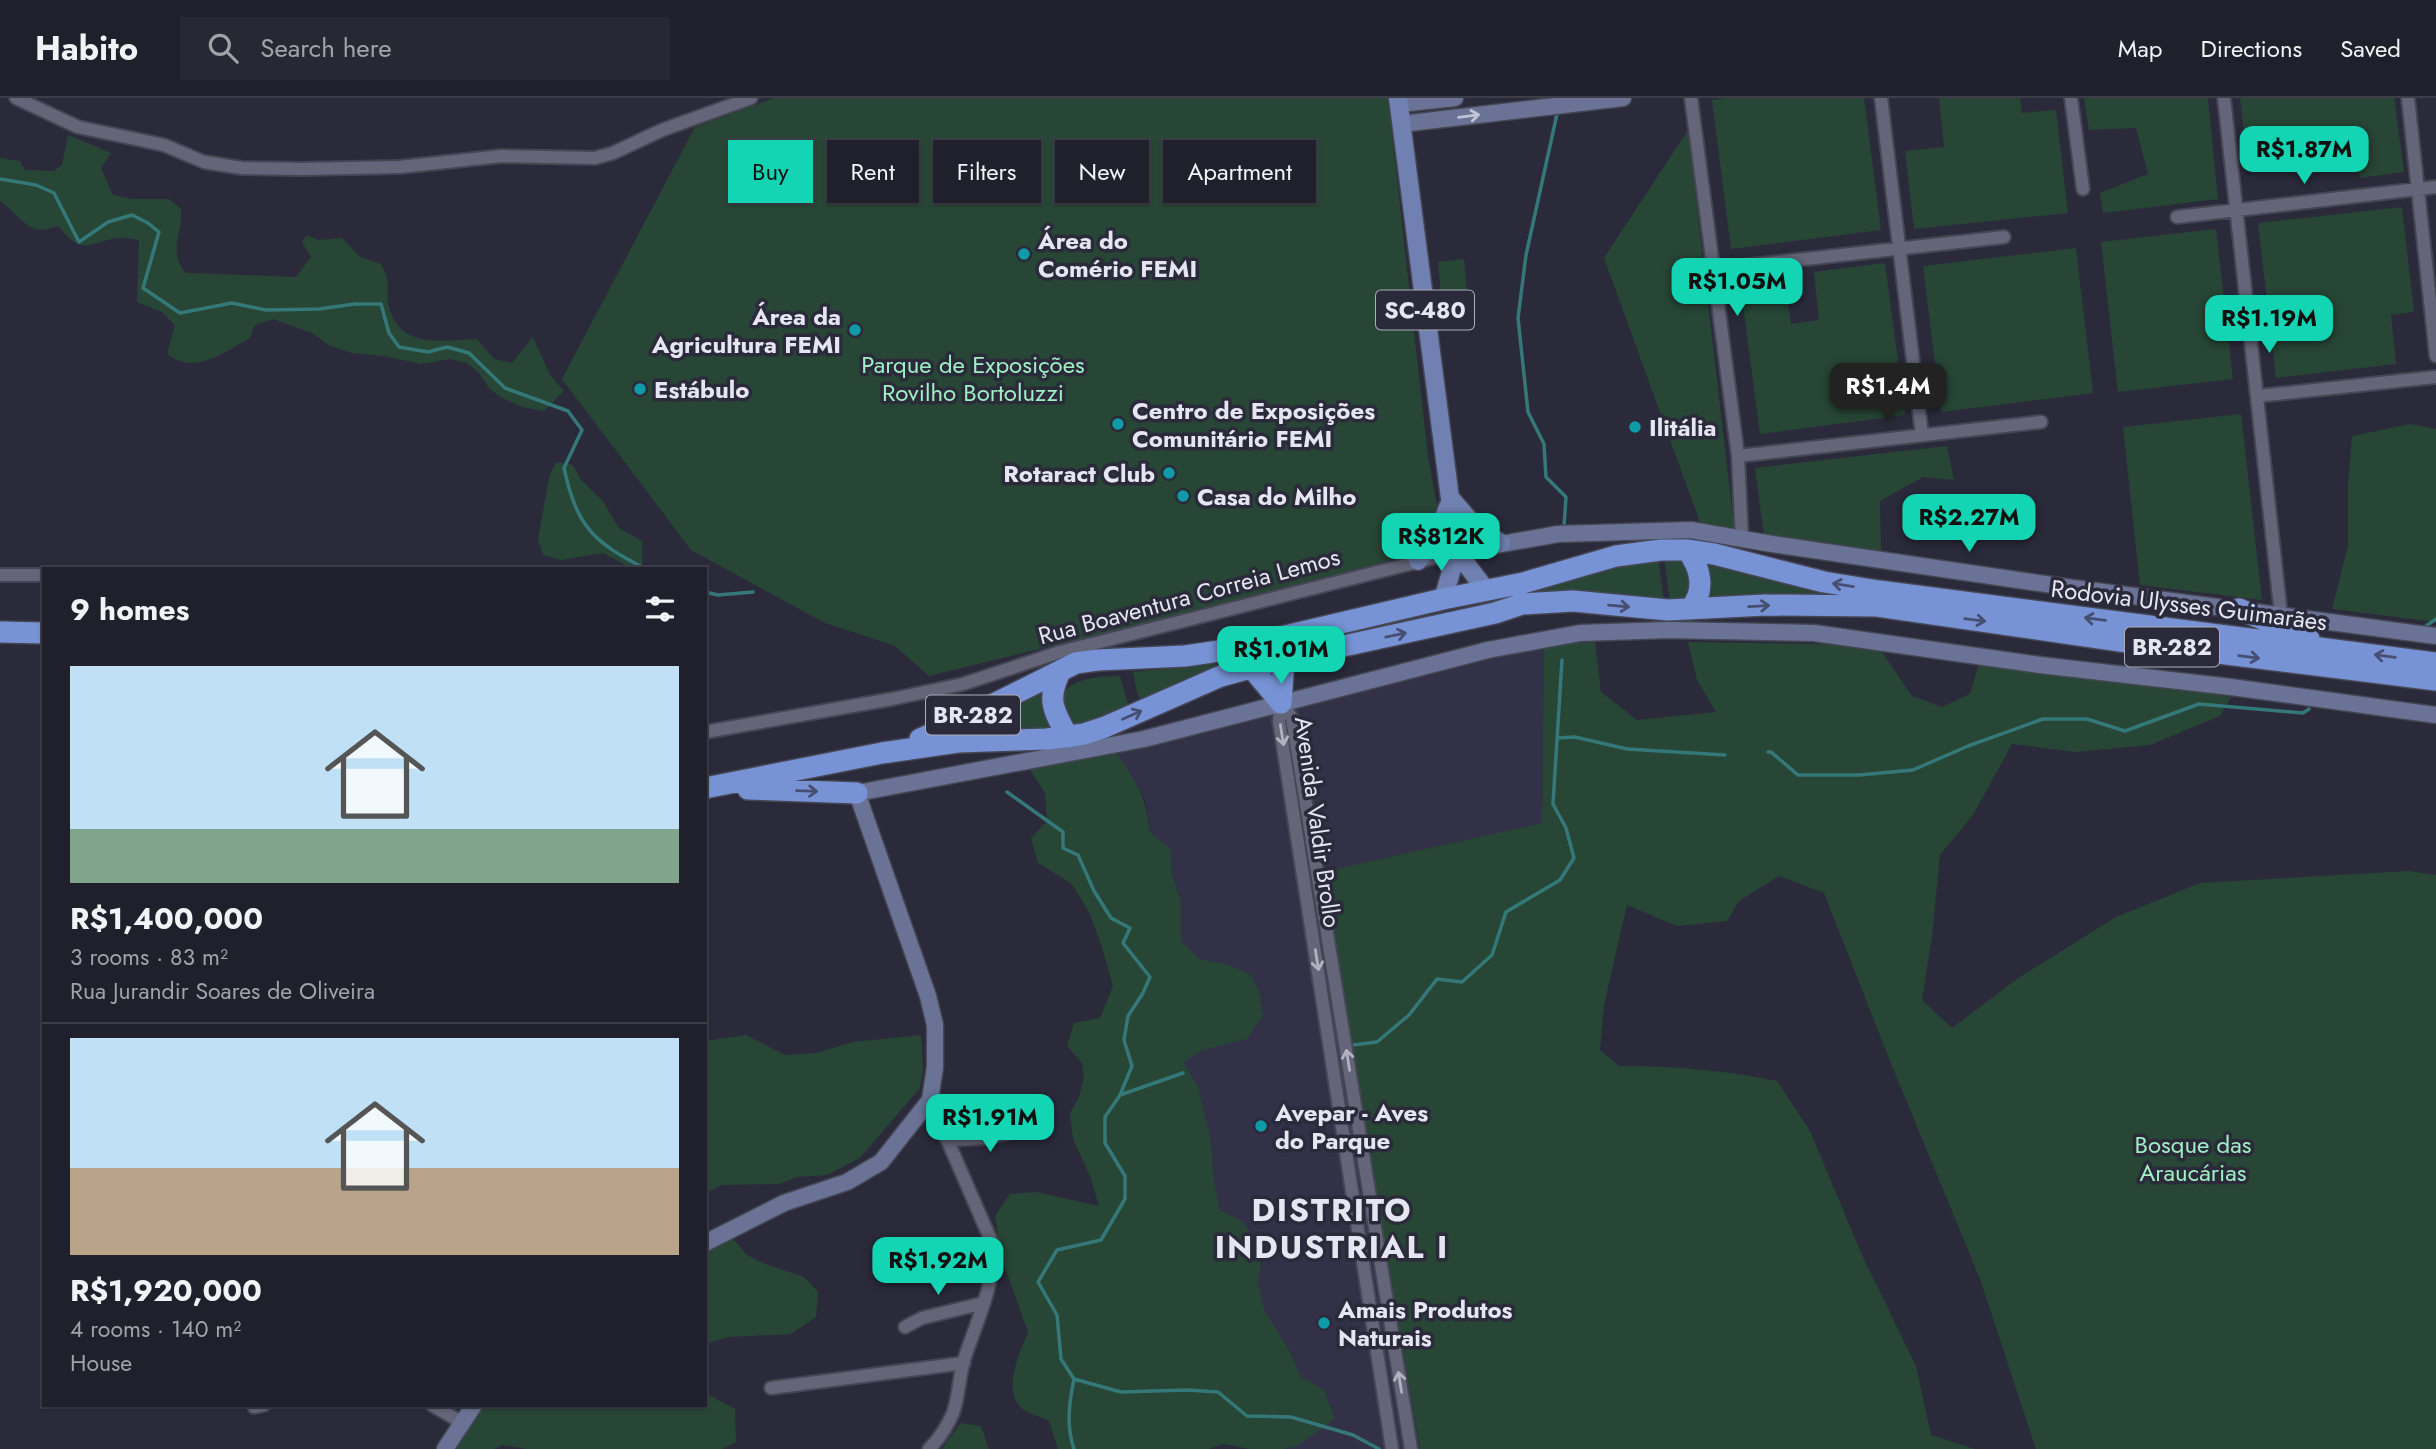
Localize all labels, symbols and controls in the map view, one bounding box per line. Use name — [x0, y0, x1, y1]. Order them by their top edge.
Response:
search box — [180, 17, 670, 80]
text: Habito — [35, 25, 138, 72]
icon: search — [204, 29, 242, 67]
text: Search here — [260, 29, 392, 67]
text: Map — [2118, 31, 2163, 66]
text: Directions — [2201, 31, 2302, 66]
text: Saved — [2340, 31, 2401, 66]
one-way arrow — [1457, 109, 1480, 122]
pin: R$1.87M — [2239, 126, 2369, 186]
text: R$1.87M — [2256, 132, 2352, 166]
chip: Buy — [728, 140, 813, 203]
chip: Rent — [827, 140, 919, 203]
chip: Filters — [933, 140, 1041, 203]
chip: New — [1055, 140, 1149, 203]
chip: Apartment — [1163, 140, 1316, 203]
place label: Área do Comério FEMI — [1037, 223, 1197, 286]
marker: Área do Comério FEMI — [1016, 246, 1032, 262]
pin: R$1.05M — [1672, 258, 1802, 318]
text: R$1.05M — [1688, 264, 1786, 298]
road number: SC-480 — [1376, 290, 1474, 330]
pin: R$1.19M — [2204, 296, 2334, 355]
place label: Área da Agricultura FEMI — [651, 299, 841, 362]
text: R$1.19M — [2221, 301, 2317, 335]
marker: Área da Agricultura FEMI — [847, 322, 863, 338]
park label: Parque de Exposições Rovilho Bortoluzzi — [861, 347, 1085, 410]
pin: R$1.4M — [1831, 364, 1945, 423]
text: R$1.4M — [1846, 369, 1930, 403]
place label: Estábulo — [654, 372, 749, 407]
marker: Estábulo — [632, 381, 648, 397]
place label: Centro de Exposições Comunitário FEMI — [1132, 393, 1375, 456]
place label: Ilitália — [1649, 410, 1717, 445]
marker: Centro de Exposições Comunitário FEMI — [1110, 416, 1126, 432]
marker: Ilitália — [1627, 419, 1643, 435]
place label: Rotaract Club — [1003, 456, 1155, 491]
marker: Rotaract Club — [1161, 465, 1177, 481]
place label: Casa do Milho — [1197, 479, 1356, 514]
marker: Casa do Milho — [1175, 488, 1191, 504]
pin: R$2.27M — [1904, 494, 2034, 554]
text: R$2.27M — [1918, 500, 2020, 534]
pin: R$812K — [1384, 514, 1498, 573]
text: R$812K — [1398, 519, 1484, 553]
street label: Rua Boaventura Correia Lemos — [1034, 539, 1344, 653]
street label: Rodovia Ulysses Guimarães — [2049, 571, 2329, 639]
one-way arrow — [1833, 578, 1855, 591]
text: 9 homes — [70, 588, 189, 631]
icon: filters — [641, 590, 679, 628]
one-way arrow — [1607, 599, 1630, 612]
one-way arrow — [1747, 599, 1770, 612]
one-way arrow — [2084, 612, 2107, 625]
one-way arrow — [1963, 614, 1986, 627]
pin: R$1.01M — [1216, 626, 1346, 686]
one-way arrow — [1384, 627, 1406, 640]
road number: BR-282 — [2125, 628, 2219, 666]
text: R$1.01M — [1233, 632, 1329, 666]
one-way arrow — [2237, 650, 2260, 663]
one-way arrow — [2374, 650, 2396, 663]
road number: BR-282 — [926, 695, 1020, 734]
one-way arrow — [1121, 707, 1142, 721]
icon: home — [312, 711, 438, 837]
street label: Avenida Valdir Brollo — [1286, 714, 1350, 930]
one-way arrow — [1276, 724, 1289, 746]
one-way arrow — [796, 785, 819, 798]
text: R$1,400,000 — [70, 897, 263, 940]
text: 3 rooms · 83 m² — [70, 940, 228, 974]
one-way arrow — [1310, 948, 1323, 971]
text: Rua Jurandir Soares de Oliveira — [70, 974, 375, 1008]
one-way arrow — [1341, 1049, 1354, 1072]
icon: home — [312, 1083, 438, 1209]
pin: R$1.91M — [925, 1094, 1055, 1154]
place label: Avepar - Aves do Parque — [1274, 1095, 1428, 1158]
text: R$1.91M — [942, 1100, 1038, 1134]
marker: Avepar - Aves do Parque — [1253, 1118, 1269, 1134]
park label: Bosque das Araucárias — [2135, 1127, 2251, 1190]
district label: DISTRITO INDUSTRIAL I — [1215, 1187, 1449, 1270]
pin: R$1.92M — [873, 1238, 1003, 1297]
text: R$1.92M — [888, 1243, 988, 1277]
text: R$1,920,000 — [70, 1269, 262, 1312]
place label: Amais Produtos Naturais — [1337, 1292, 1513, 1355]
text: 4 rooms · 140 m² — [70, 1312, 241, 1346]
marker: Amais Produtos Naturais — [1316, 1315, 1332, 1331]
text: House — [70, 1346, 132, 1380]
one-way arrow — [1393, 1371, 1406, 1394]

